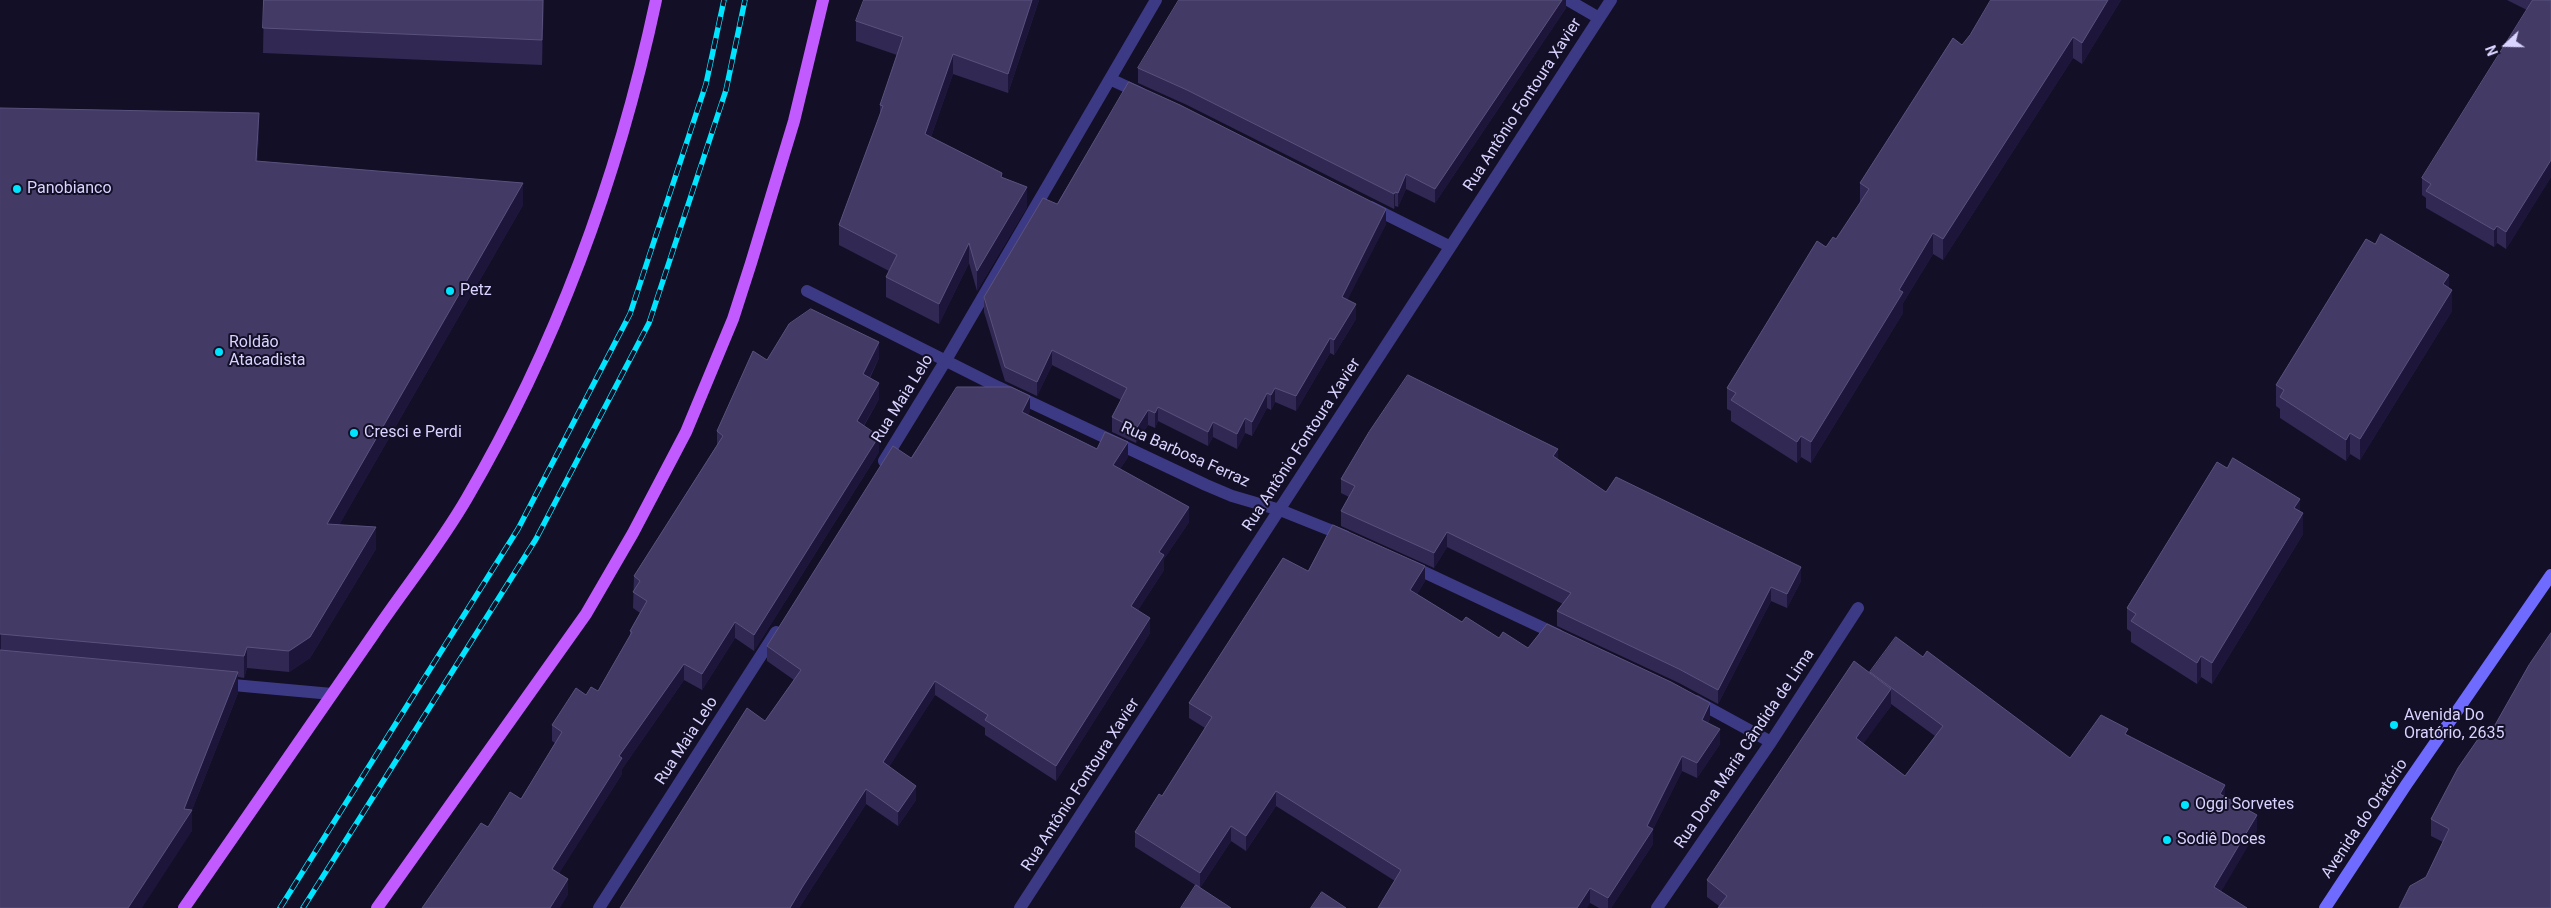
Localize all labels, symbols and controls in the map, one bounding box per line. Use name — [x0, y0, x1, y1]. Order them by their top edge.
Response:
street label: Rua Antônio Fontoura Xavier — [1460, 15, 1586, 195]
north arrow — [2481, 20, 2531, 70]
text: N — [2483, 43, 2501, 58]
place label: Panobianco — [27, 179, 112, 199]
marker: Panobianco — [11, 183, 23, 195]
place label: Petz — [460, 281, 492, 301]
marker: Petz — [444, 285, 456, 297]
place label: Roldão Atacadista — [229, 333, 305, 371]
marker: Roldão Atacadista — [213, 346, 225, 358]
street label: Rua Maia Lelo — [868, 351, 938, 447]
street label: Rua Antônio Fontoura Xavier — [1239, 355, 1365, 535]
street label: Rua Barbosa Ferraz — [1118, 418, 1252, 492]
place label: Cresci e Perdi — [364, 423, 462, 443]
marker: Cresci e Perdi — [348, 427, 360, 439]
street label: Rua Dona Maria Cândida de Lima — [1671, 646, 1819, 852]
street label: Rua Maia Lelo — [652, 694, 722, 788]
street label: Rua Antônio Fontoura Xavier — [1018, 695, 1144, 875]
place label: Avenida Do Oratório, 2635 — [2404, 706, 2505, 744]
marker: Avenida Do Oratório, 2635 — [2388, 719, 2400, 731]
street label: Avenida do Oratório — [2318, 756, 2412, 882]
place label: Oggi Sorvetes — [2195, 795, 2294, 815]
marker: Oggi Sorvetes — [2179, 799, 2191, 811]
place label: Sodiê Doces — [2177, 830, 2266, 850]
marker: Sodiê Doces — [2161, 834, 2173, 846]

